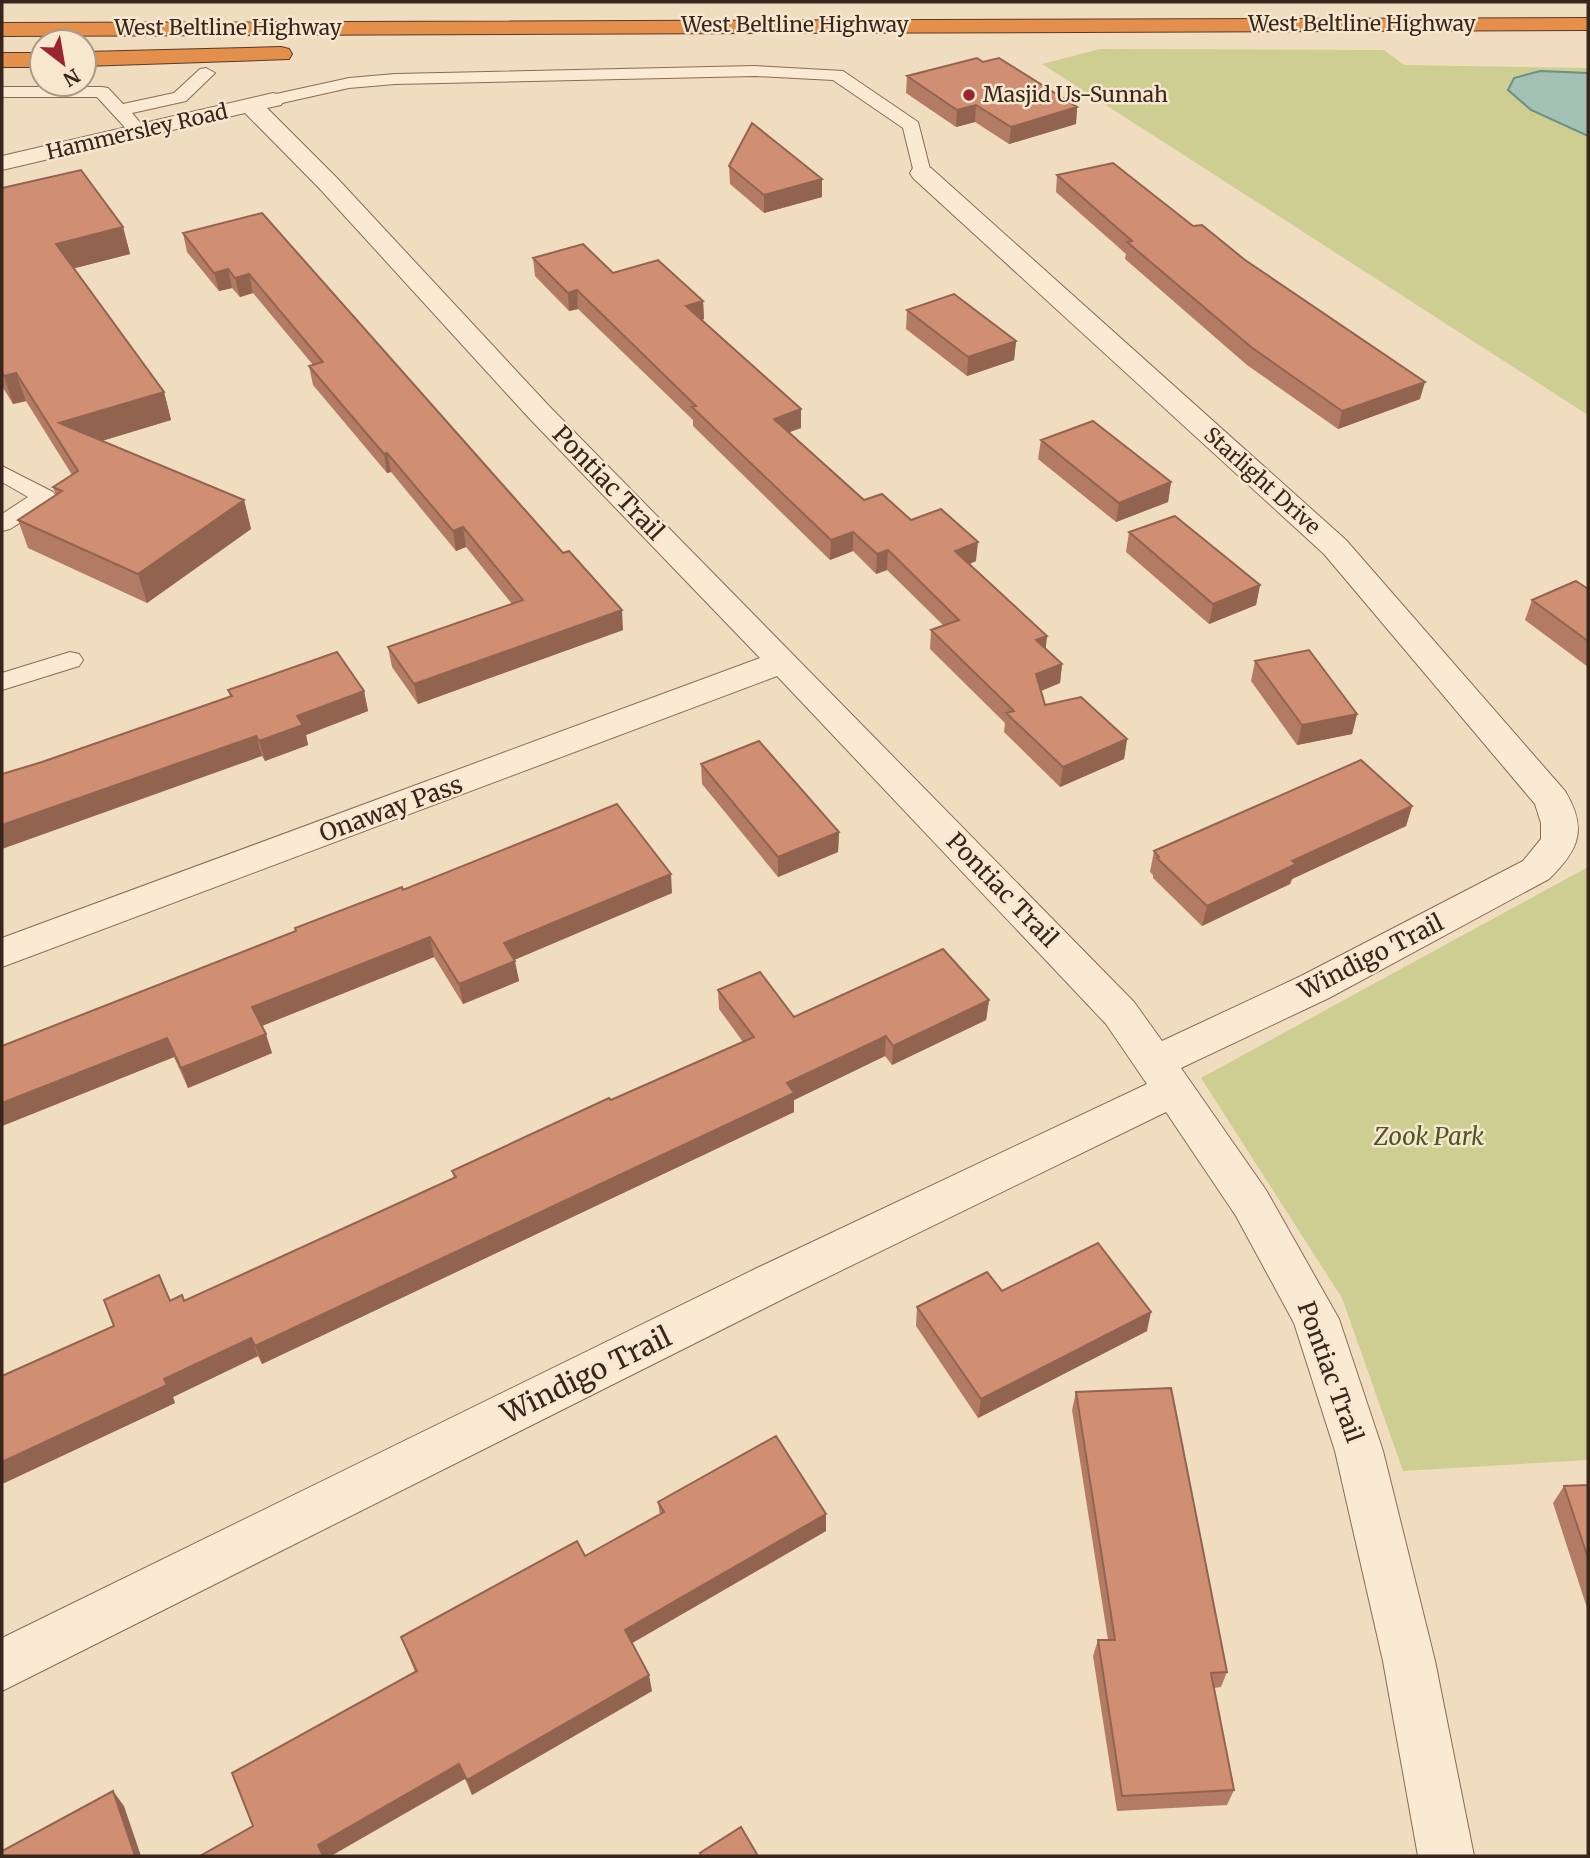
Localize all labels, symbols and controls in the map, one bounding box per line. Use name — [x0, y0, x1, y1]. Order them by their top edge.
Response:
street label: West Beltline Highway — [1247, 10, 1477, 37]
street label: West Beltline Highway — [680, 11, 910, 38]
street label: West Beltline Highway — [113, 14, 343, 41]
north arrow — [28, 28, 98, 98]
text: N — [59, 63, 84, 92]
place label: Masjid Us-Sunnah — [983, 81, 1168, 108]
marker: Masjid Us-Sunnah — [961, 87, 977, 103]
street label: Hammersley Road — [44, 97, 231, 166]
street label: Pontiac Trail — [546, 419, 671, 547]
street label: Starlight Drive — [1198, 421, 1326, 540]
street label: Onaway Pass — [315, 768, 467, 849]
street label: Pontiac Trail — [940, 826, 1065, 954]
street label: Windigo Trail — [1292, 907, 1449, 1007]
park label: Zook Park — [1373, 1121, 1484, 1152]
street label: Pontiac Trail — [1291, 1297, 1370, 1447]
street label: Windigo Trail — [494, 1318, 677, 1432]

